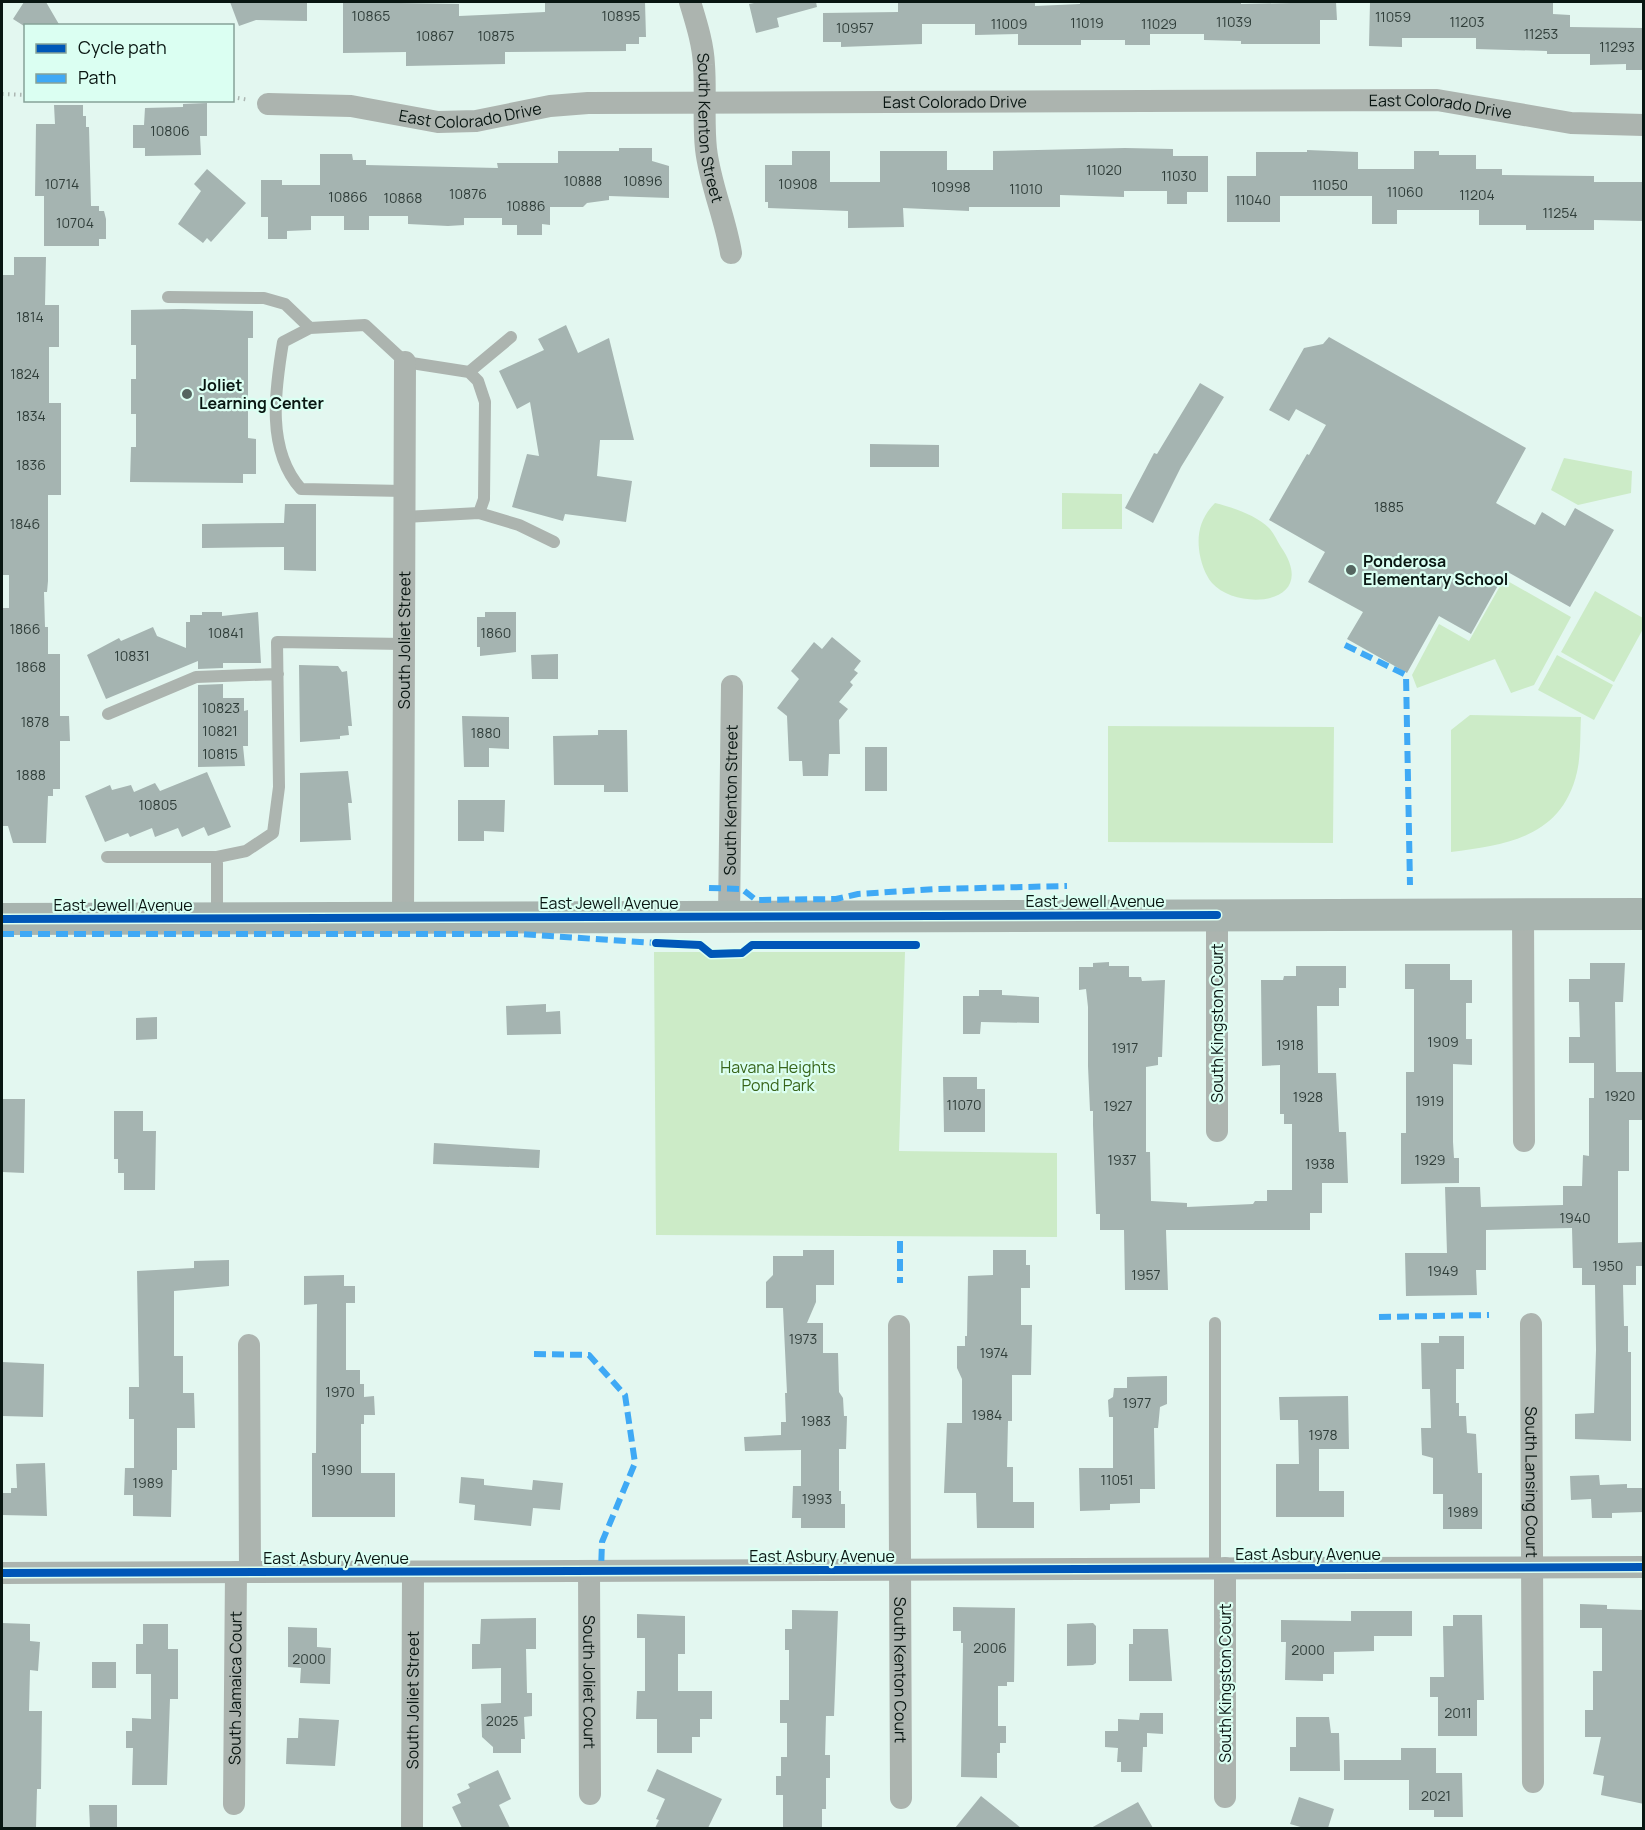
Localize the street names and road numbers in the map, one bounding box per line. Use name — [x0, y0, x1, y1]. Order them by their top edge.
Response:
street label: South Kenton Street — [692, 52, 729, 205]
street label: East Colorado Drive — [1369, 89, 1514, 124]
street label: East Colorado Drive — [883, 90, 1027, 113]
street label: East Colorado Drive — [397, 97, 543, 133]
street label: South Joliet Street — [393, 571, 415, 709]
street label: South Kenton Street — [719, 724, 742, 876]
street label: East Jewell Avenue — [1025, 890, 1165, 912]
street label: East Jewell Avenue — [539, 892, 679, 914]
street label: East Jewell Avenue — [53, 894, 193, 916]
street label: South Kingston Court — [1206, 943, 1228, 1103]
street label: South Lansing Court — [1520, 1406, 1543, 1558]
street label: East Asbury Avenue — [1235, 1543, 1381, 1565]
street label: East Asbury Avenue — [749, 1545, 895, 1567]
street label: East Asbury Avenue — [263, 1547, 409, 1569]
street label: South Kenton Court — [889, 1597, 912, 1743]
street label: South Kingston Court — [1214, 1603, 1236, 1763]
street label: South Jamaica Court — [223, 1611, 247, 1765]
street label: South Joliet Court — [578, 1615, 601, 1749]
street label: South Joliet Street — [401, 1631, 424, 1769]

